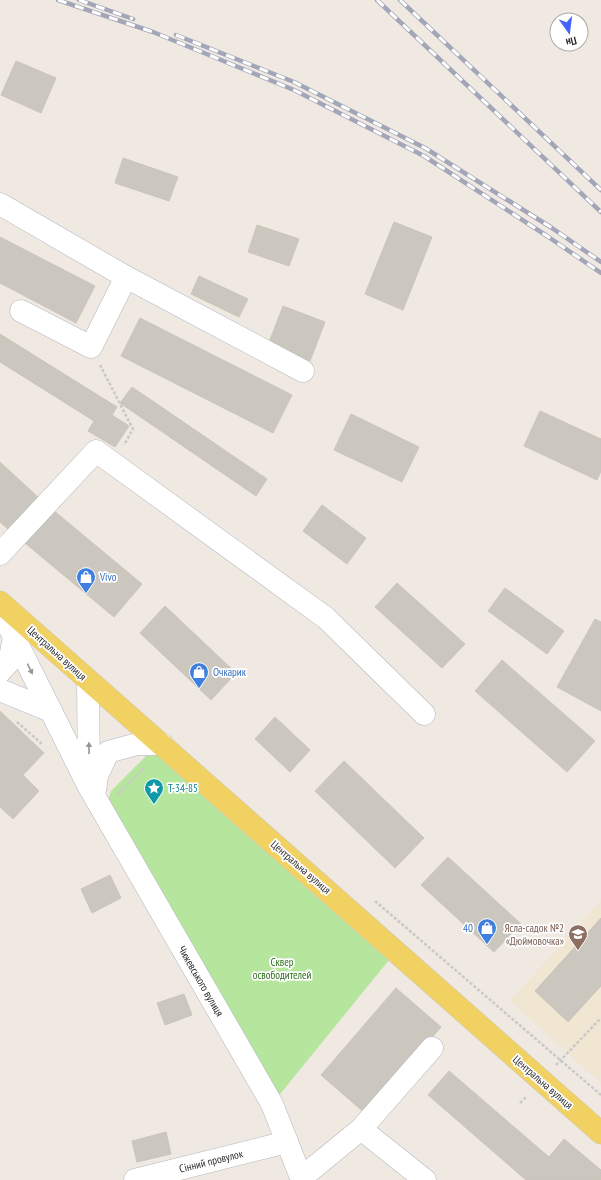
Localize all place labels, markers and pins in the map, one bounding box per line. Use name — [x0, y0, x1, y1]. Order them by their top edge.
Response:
shop icon: Vivo — [75, 566, 97, 594]
place label: Vivo — [99, 570, 117, 584]
shop icon: Очкарик — [188, 661, 210, 689]
place label: Очкарик — [213, 665, 247, 679]
place icon: Т-34-85 — [143, 777, 165, 805]
place label: Т-34-85 — [168, 781, 198, 795]
shop icon: 40 — [476, 917, 498, 945]
place label: 40 — [463, 921, 473, 935]
place label: Ясла-садок №2 «Дюймовочка» — [504, 921, 564, 948]
school or university icon: Ясла-садок №2 «Дюймовочка» — [567, 923, 589, 951]

